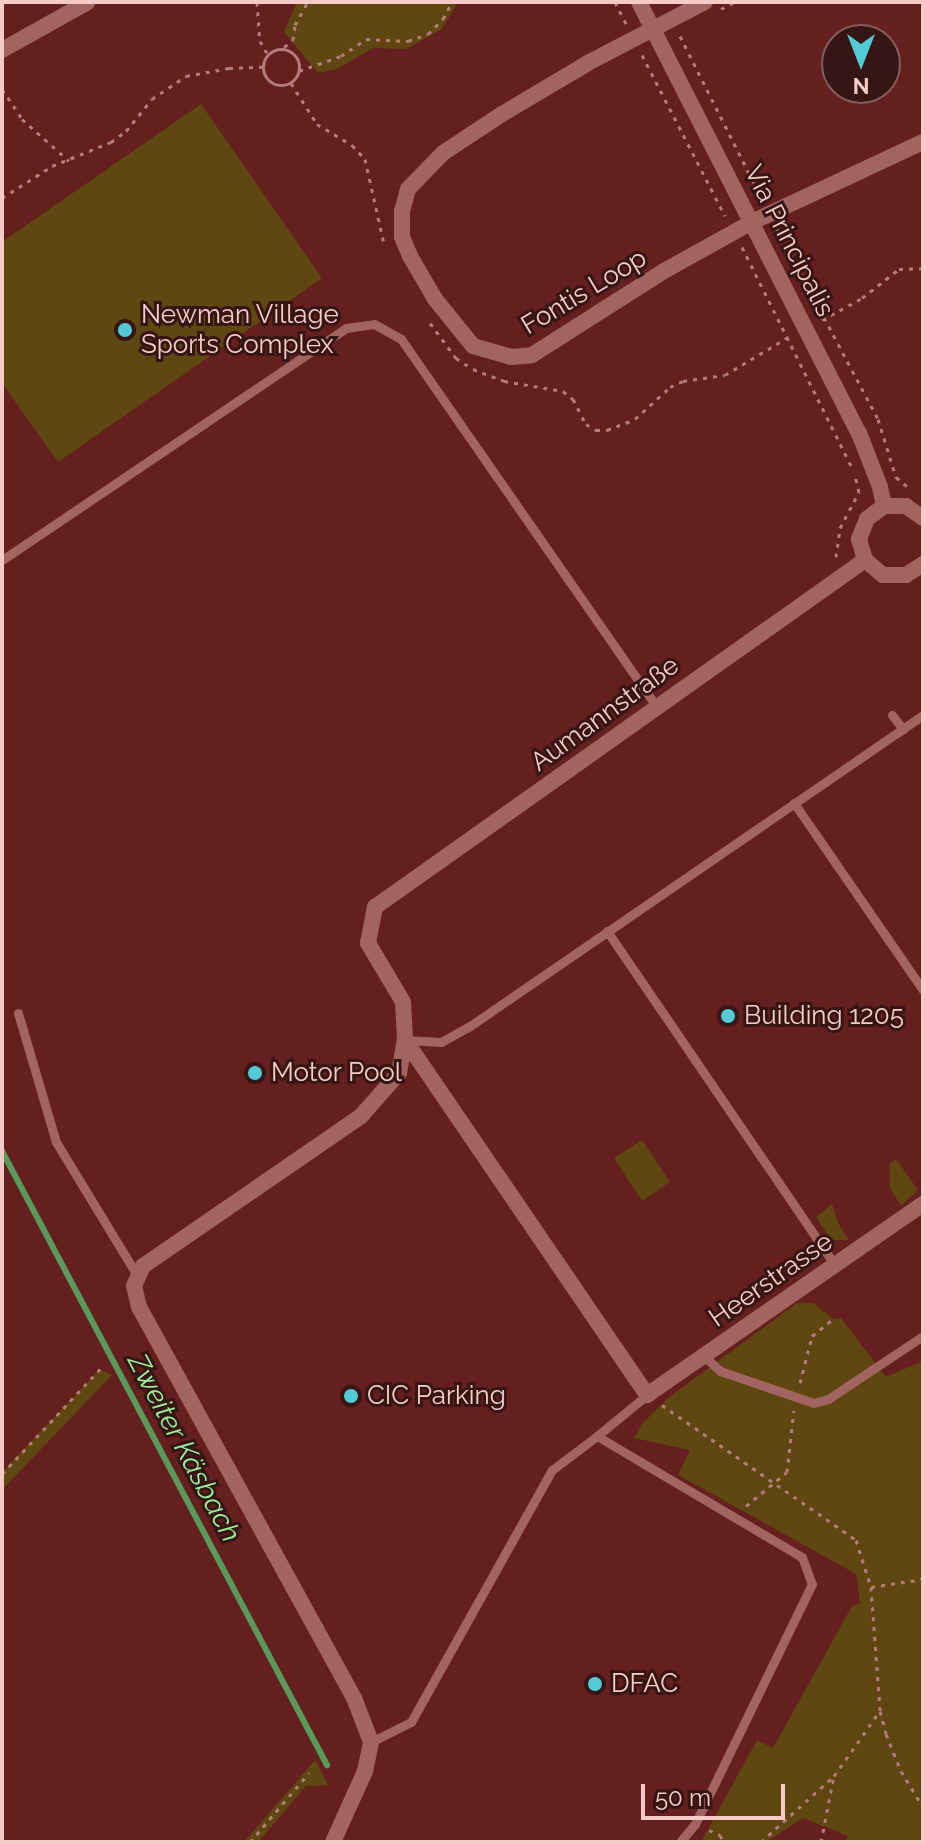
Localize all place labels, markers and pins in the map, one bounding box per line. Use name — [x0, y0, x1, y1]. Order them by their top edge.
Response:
place label: Newman Village Sports Complex — [141, 299, 340, 360]
marker: Newman Village Sports Complex — [116, 321, 134, 339]
place label: Building 1205 — [744, 1000, 904, 1032]
marker: Building 1205 — [719, 1007, 737, 1025]
place label: Motor Pool — [271, 1057, 402, 1089]
marker: Motor Pool — [246, 1064, 264, 1082]
place label: CIC Parking — [367, 1380, 506, 1412]
marker: CIC Parking — [342, 1387, 360, 1405]
place label: DFAC — [611, 1668, 678, 1700]
marker: DFAC — [586, 1675, 604, 1693]

